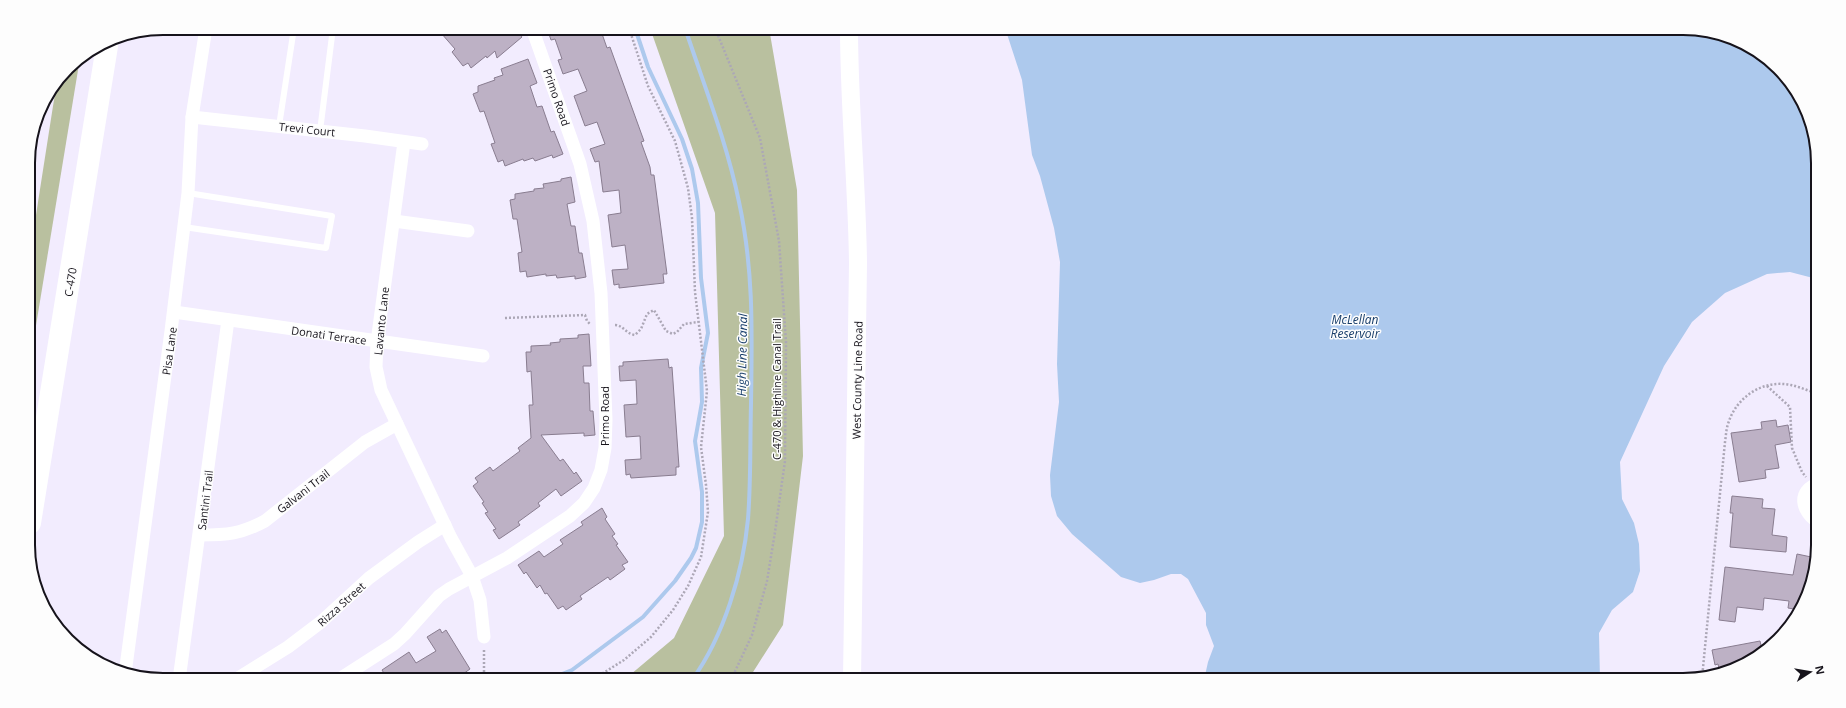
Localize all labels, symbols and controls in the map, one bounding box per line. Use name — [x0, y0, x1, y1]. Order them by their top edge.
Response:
street label: Primo Road — [540, 66, 574, 128]
street label: Trevi Court — [278, 119, 336, 139]
street label: C-470 — [60, 266, 80, 298]
street label: Lavanto Lane — [370, 286, 392, 356]
water label: McLellan Reservoir — [1331, 311, 1381, 342]
water label: High Line Canal — [733, 312, 751, 397]
street label: C-470 & Highline Canal Trail — [769, 318, 784, 460]
street label: West County Line Road — [848, 321, 866, 439]
street label: Donati Terrace — [290, 322, 368, 348]
street label: Pisa Lane — [158, 326, 180, 376]
street label: Primo Road — [597, 386, 612, 446]
street label: Galvani Trail — [274, 466, 332, 516]
street label: Santini Trail — [194, 469, 216, 531]
street label: Rizza Street — [314, 578, 368, 630]
north arrow — [1790, 652, 1830, 692]
text: N — [1812, 664, 1829, 676]

